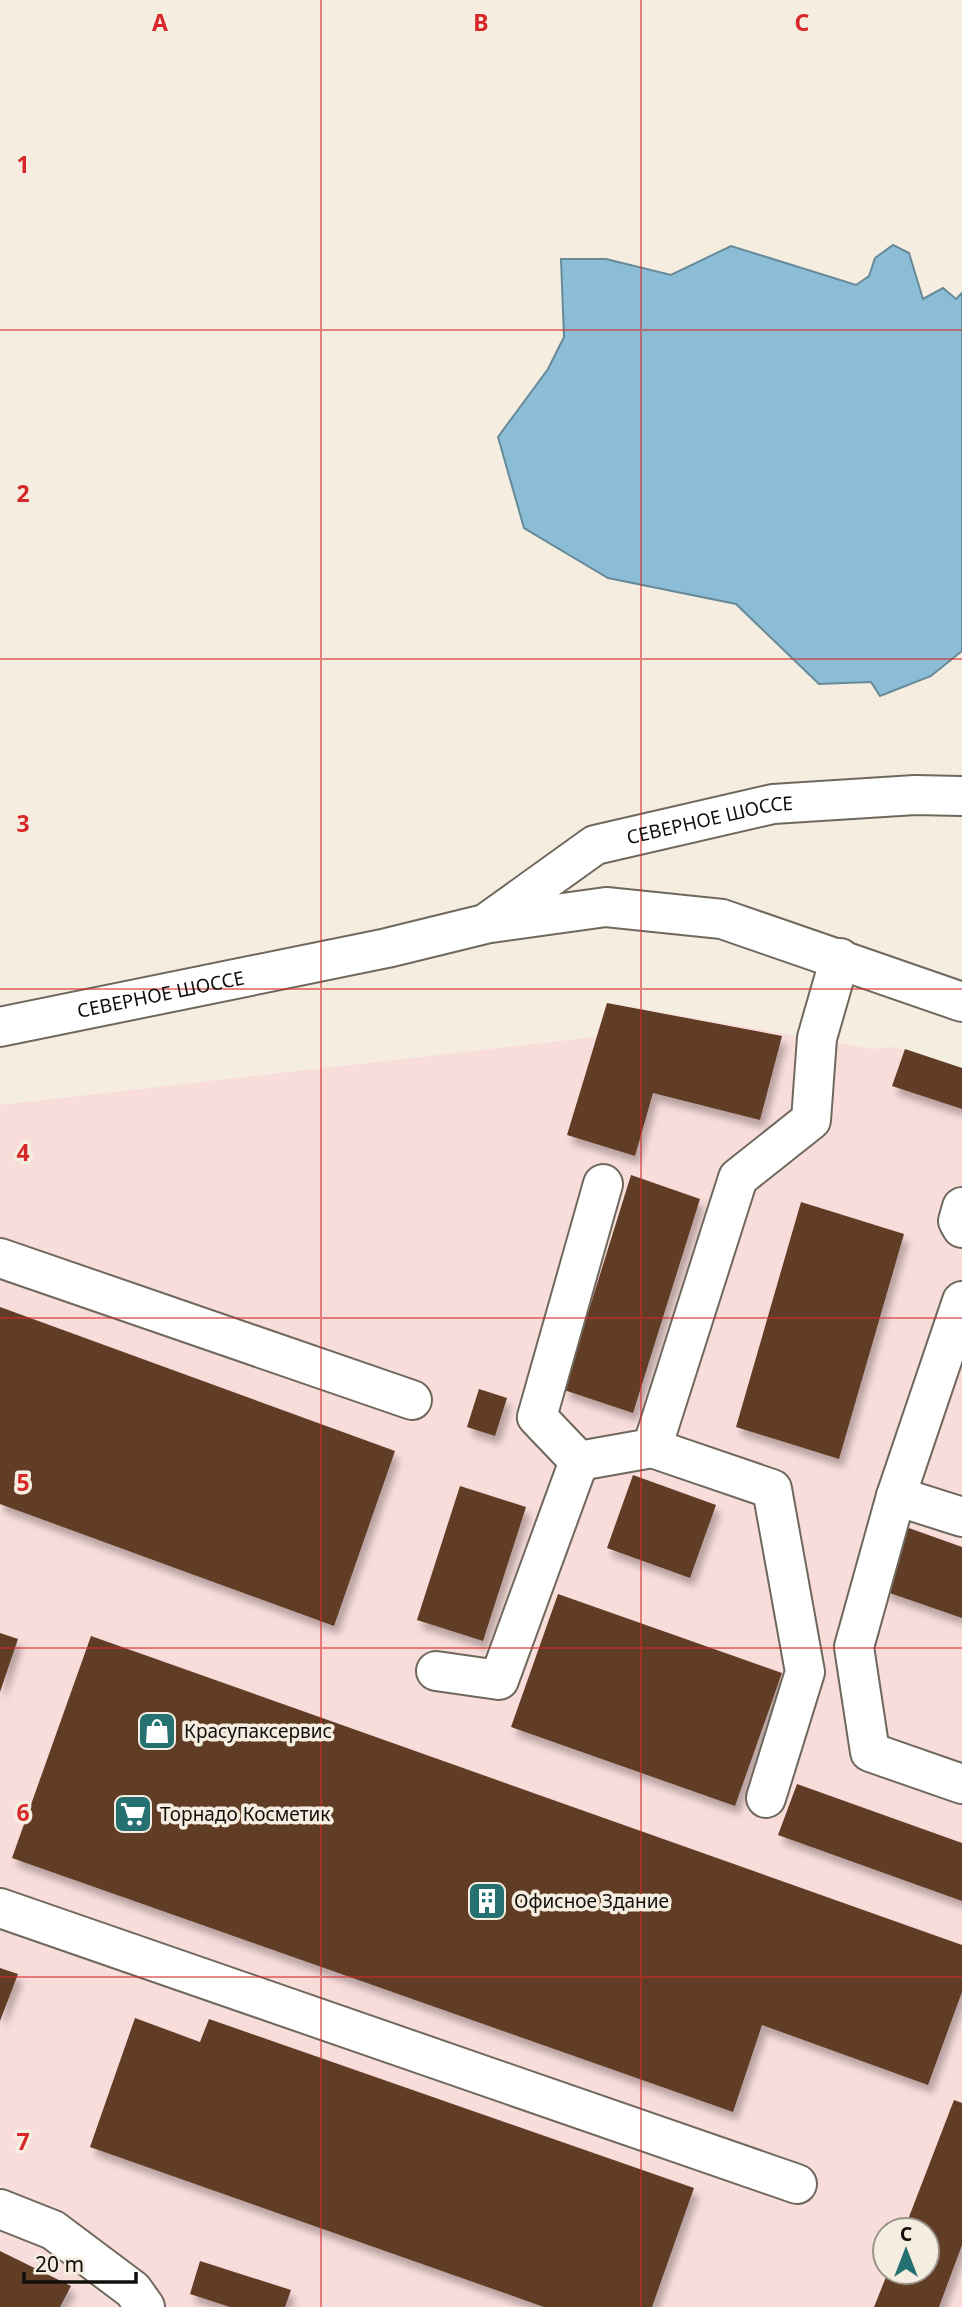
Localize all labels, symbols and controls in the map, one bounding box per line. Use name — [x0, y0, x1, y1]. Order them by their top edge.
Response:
text: A — [152, 6, 168, 38]
text: B — [473, 6, 489, 38]
text: C — [795, 6, 810, 38]
text: 1 — [16, 148, 30, 180]
text: 2 — [16, 477, 30, 509]
street label: СЕВЕРНОЕ ШОССЕ — [624, 790, 794, 850]
text: 3 — [16, 807, 30, 839]
street label: СЕВЕРНОЕ ШОССЕ — [75, 964, 247, 1024]
text: 4 — [16, 1136, 30, 1168]
text: 5 — [16, 1466, 30, 1498]
shop icon: Красупаксервис — [136, 1710, 178, 1752]
place label: Красупаксервис — [184, 1718, 332, 1744]
supermarket icon: Торнадо Косметик — [112, 1793, 154, 1835]
text: 6 — [16, 1796, 30, 1828]
place label: Торнадо Косметик — [160, 1801, 330, 1827]
building icon: Офисное Здание — [466, 1880, 508, 1922]
place label: Офисное Здание — [514, 1888, 669, 1914]
text: 7 — [16, 2125, 30, 2157]
north arrow — [871, 2216, 941, 2286]
text: С — [900, 2221, 912, 2247]
scale bar — [24, 2240, 136, 2284]
text: 20 m — [35, 2250, 84, 2278]

